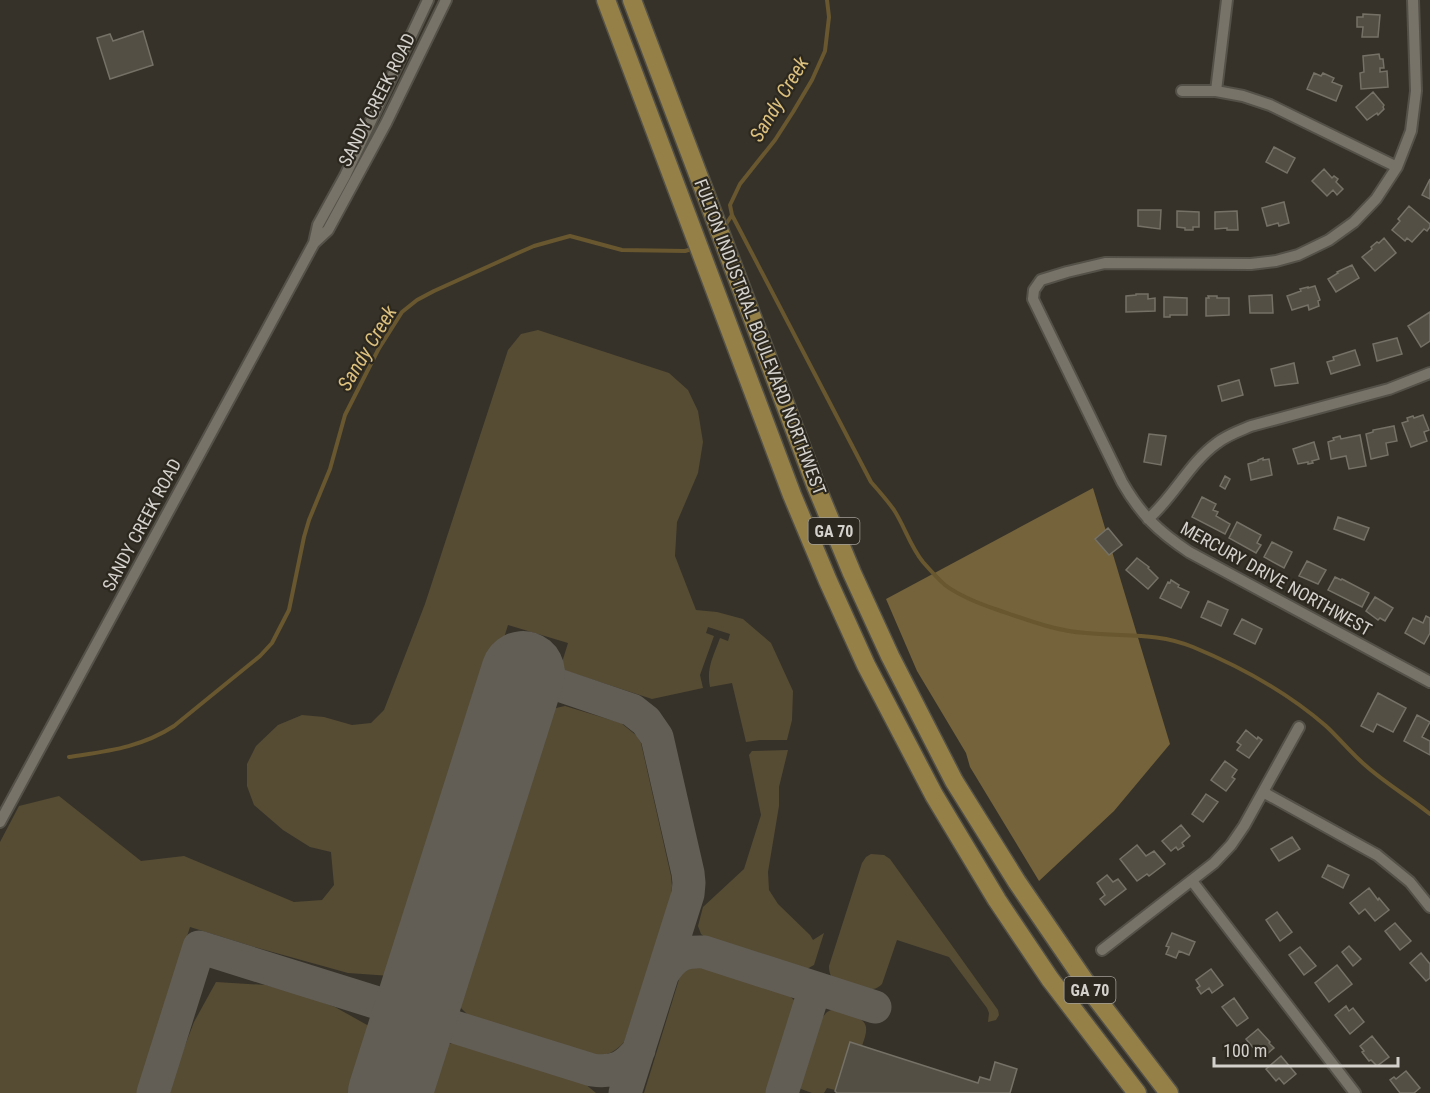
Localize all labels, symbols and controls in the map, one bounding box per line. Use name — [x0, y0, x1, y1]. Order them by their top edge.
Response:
street label: SANDY CREEK ROAD — [334, 30, 419, 170]
water label: Sandy Creek — [744, 51, 814, 146]
street label: FULTON INDUSTRIAL BOULEVARD NORTHWEST — [690, 176, 831, 498]
water label: Sandy Creek — [332, 300, 402, 395]
street label: SANDY CREEK ROAD — [98, 455, 185, 595]
street label: MERCURY DRIVE NORTHWEST — [1177, 517, 1376, 640]
road number: GA 70 — [808, 518, 860, 544]
road number: GA 70 — [1064, 977, 1116, 1003]
scale bar — [1214, 1030, 1398, 1068]
text: 100 m — [1223, 1040, 1267, 1061]

